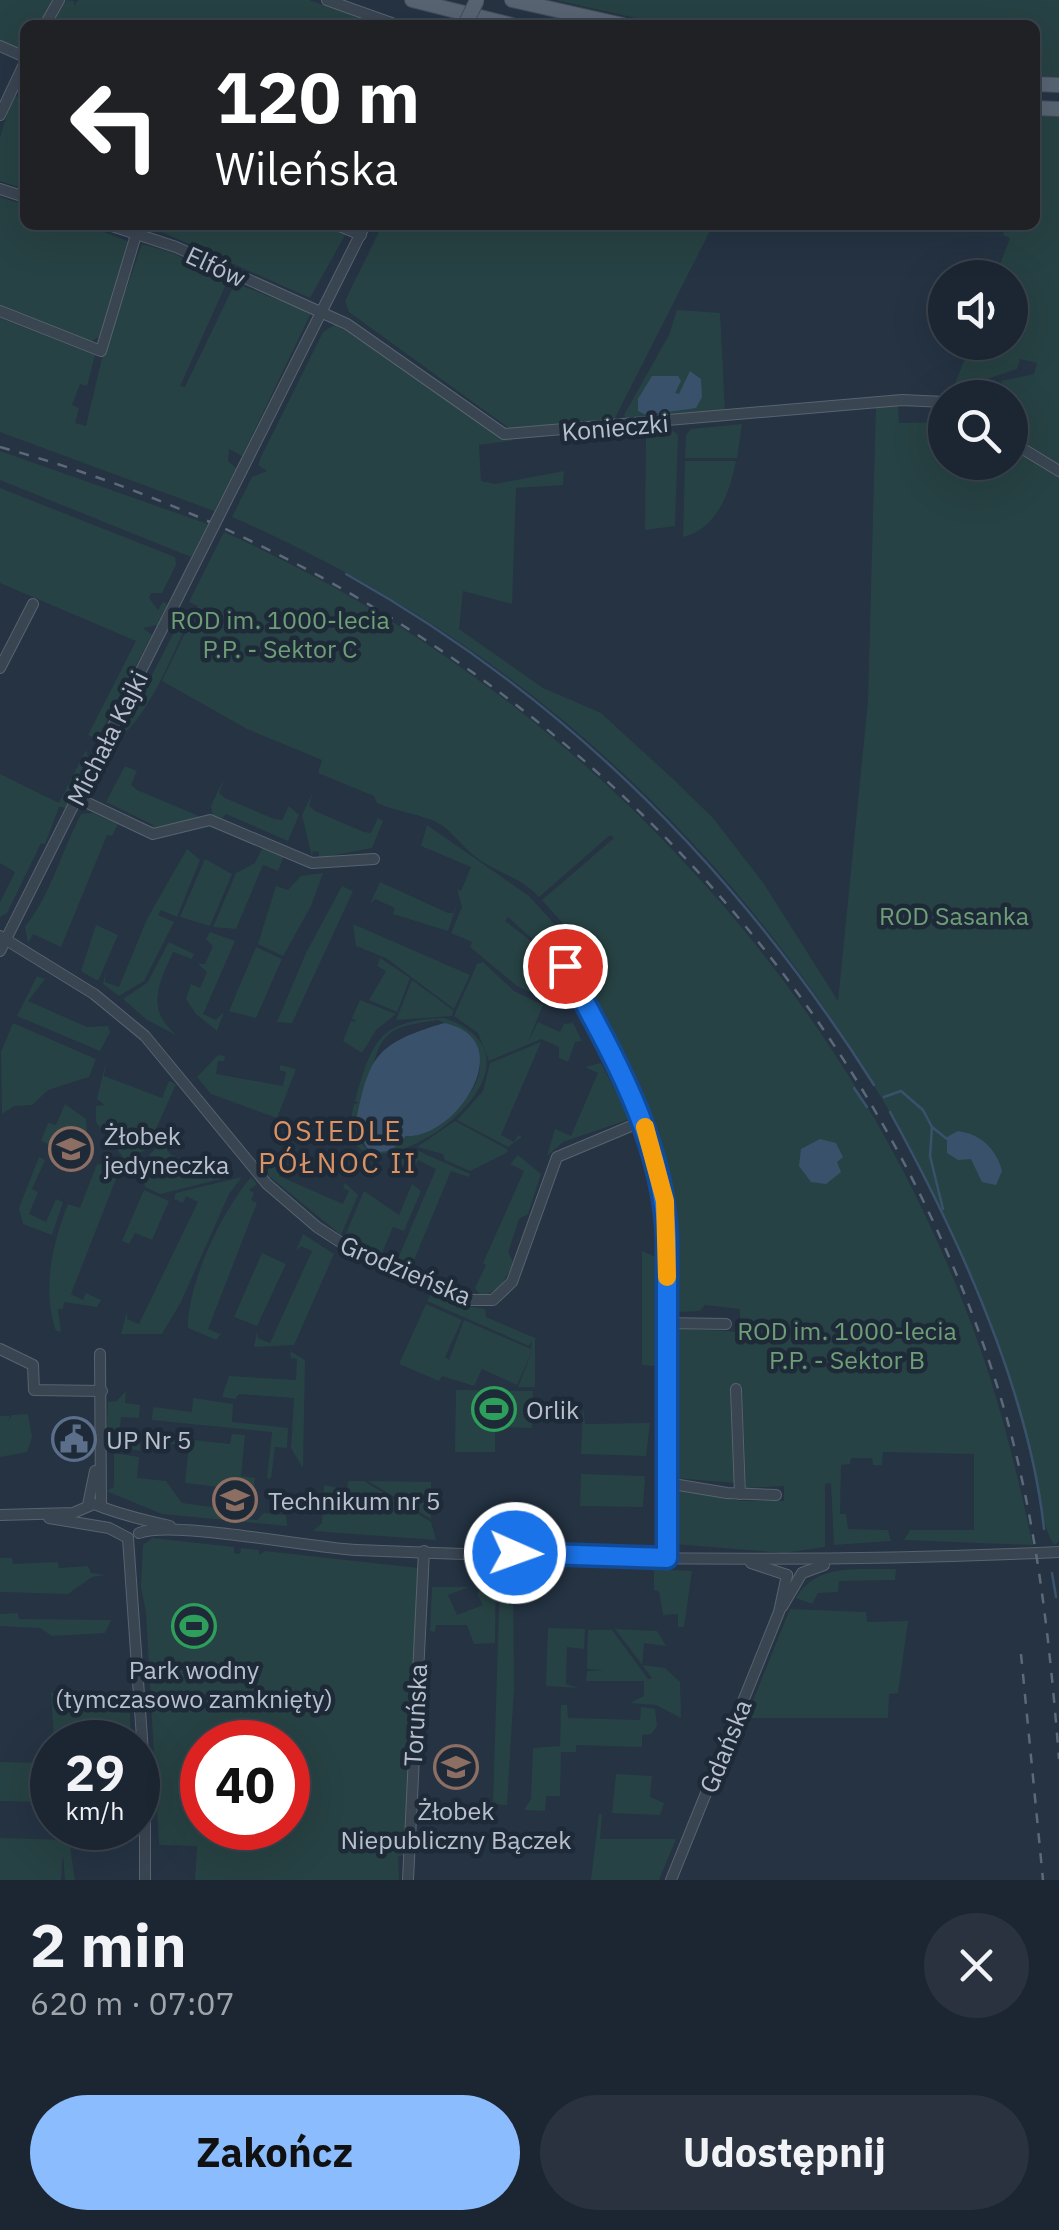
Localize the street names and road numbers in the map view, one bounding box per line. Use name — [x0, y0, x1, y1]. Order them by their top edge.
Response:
street label: Elfów — [181, 238, 251, 294]
street label: Konieczki — [560, 406, 670, 448]
street label: Michała Kajki — [59, 665, 155, 811]
street label: Grodzieńska — [335, 1228, 477, 1312]
street label: Toruńska — [396, 1663, 434, 1767]
street label: Gdańska — [691, 1694, 759, 1798]

